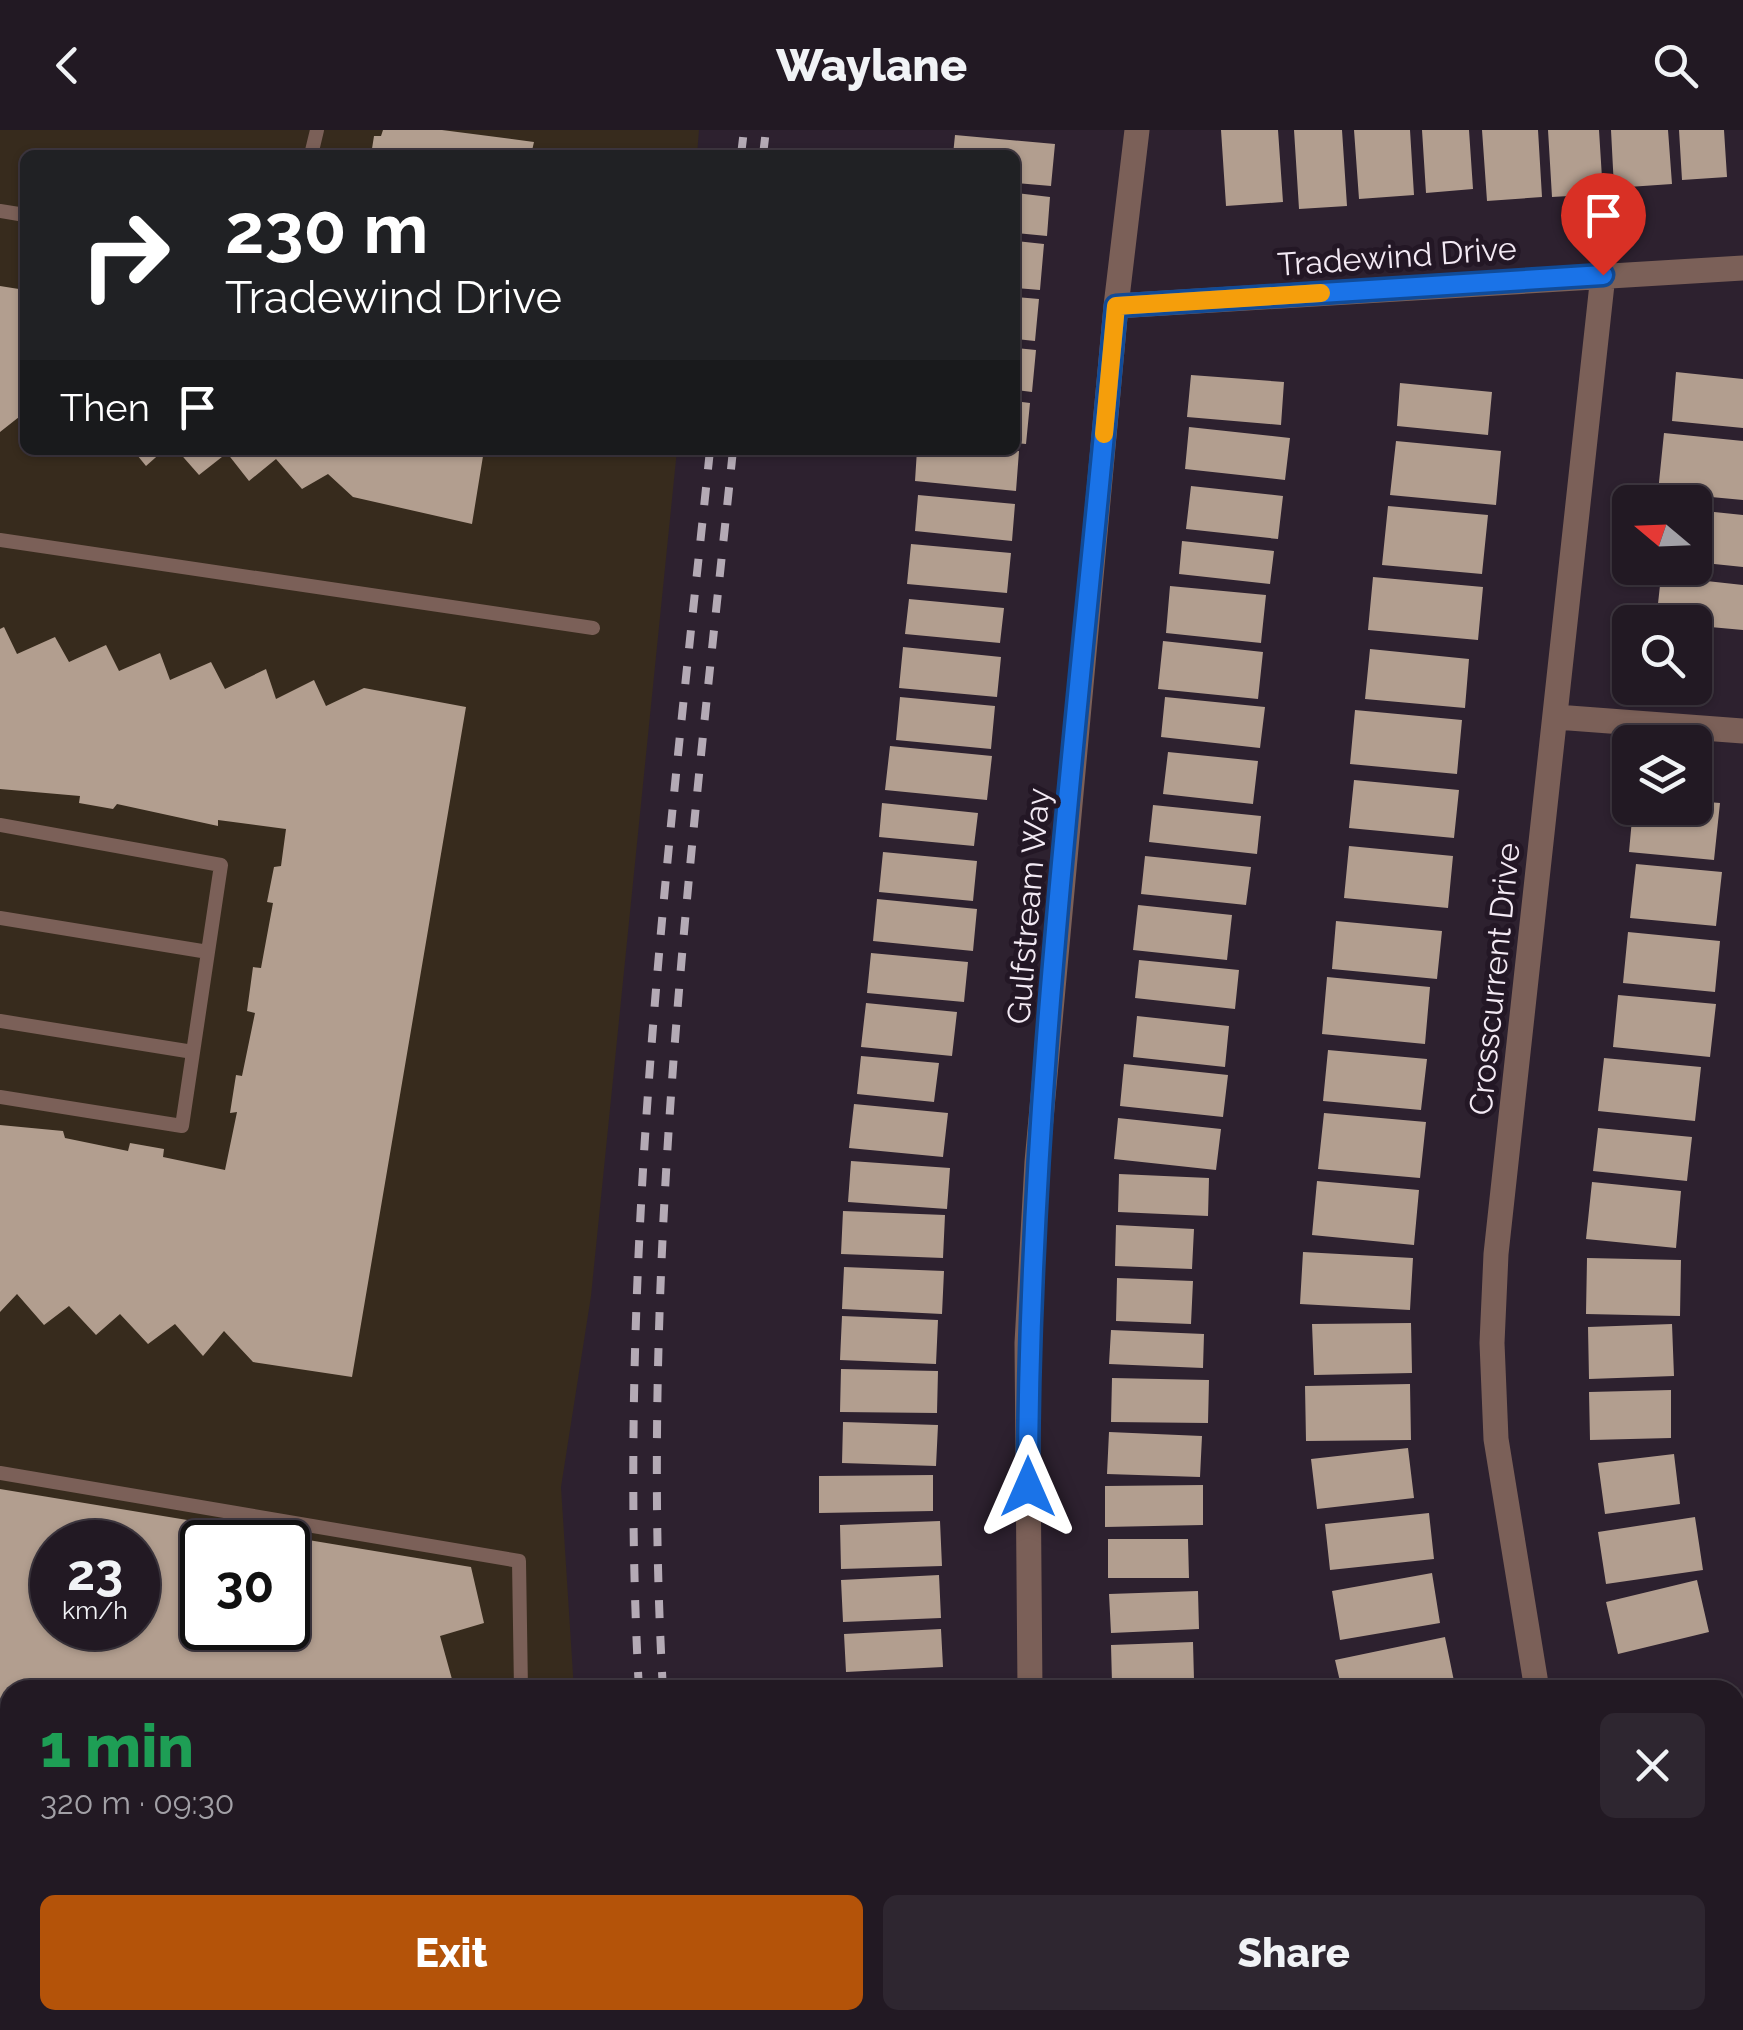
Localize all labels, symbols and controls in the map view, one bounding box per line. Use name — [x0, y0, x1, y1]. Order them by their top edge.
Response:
icon: back — [40, 38, 95, 93]
icon: search — [1648, 38, 1703, 93]
text: Waylane — [776, 39, 967, 92]
pin — [1561, 173, 1646, 276]
text: 230 m — [225, 187, 429, 269]
icon: arrive — [1576, 188, 1631, 243]
icon: right — [60, 190, 190, 320]
street label: Tradewind Drive — [1276, 229, 1518, 283]
text: Tradewind Drive — [225, 271, 562, 324]
icon: arrive — [170, 380, 225, 435]
text: Then — [60, 385, 150, 430]
north arrow — [1612, 485, 1712, 585]
map controls — [1612, 485, 1712, 825]
button: search — [1612, 605, 1712, 705]
button: layers — [1612, 725, 1712, 825]
street label: Gulfstream Way — [999, 786, 1057, 1026]
street label: Crosscurrent Drive — [1461, 841, 1527, 1117]
position arrow — [976, 1435, 1080, 1539]
speed limit sign: 30 — [180, 1520, 310, 1650]
text: 23 — [67, 1543, 123, 1602]
text: km/h — [62, 1595, 128, 1625]
text: 1 min — [40, 1711, 194, 1781]
button: close — [1600, 1713, 1705, 1818]
text: 320 m · 09:30 — [40, 1784, 234, 1821]
button: Exit — [40, 1895, 863, 2010]
button: Share — [883, 1895, 1705, 2010]

